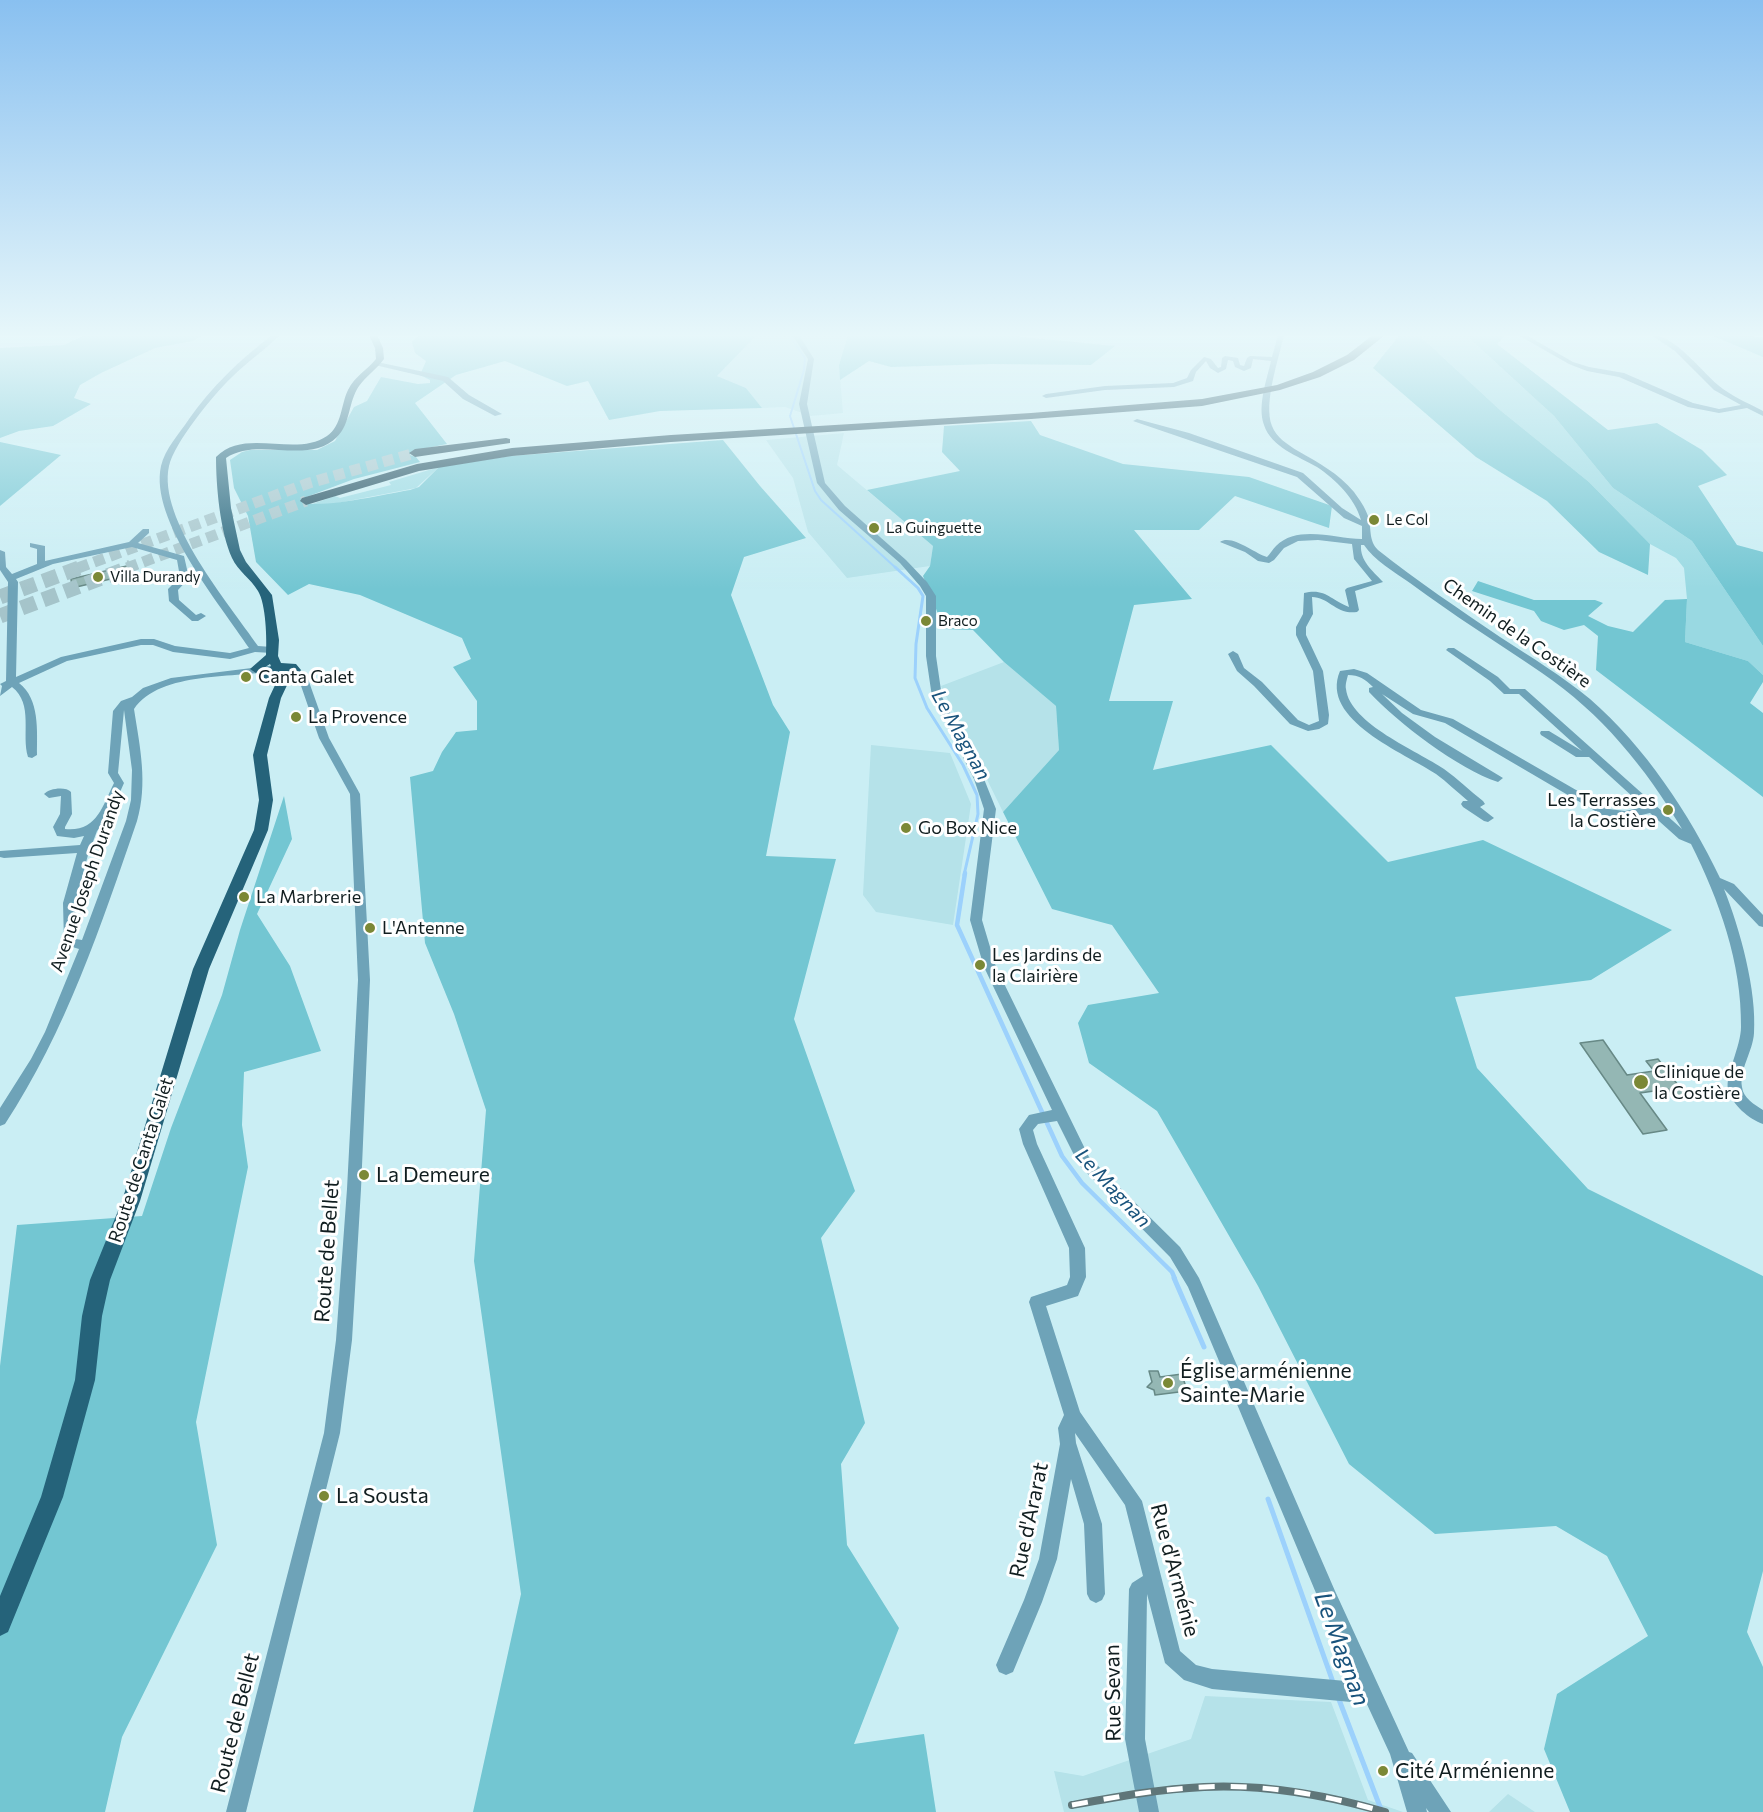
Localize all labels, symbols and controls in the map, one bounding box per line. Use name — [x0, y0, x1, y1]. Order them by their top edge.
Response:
place label: Le Col — [1386, 511, 1428, 529]
marker: Le Col — [1367, 513, 1381, 527]
place label: La Guinguette — [886, 519, 982, 537]
marker: La Guinguette — [867, 521, 881, 535]
place label: Villa Durandy — [110, 568, 201, 586]
marker: Villa Durandy — [91, 570, 105, 584]
street label: Chemin de la Costière — [1439, 574, 1595, 692]
place label: Braco — [938, 612, 978, 630]
marker: Braco — [919, 614, 933, 628]
place label: Canta Galet — [258, 666, 354, 688]
marker: Canta Galet — [239, 670, 253, 684]
water label: Le Magnan — [926, 686, 996, 784]
place label: La Provence — [308, 706, 407, 728]
marker: La Provence — [289, 710, 303, 724]
street label: Avenue Joseph Durandy — [46, 787, 128, 975]
place label: Les Terrasses la Costière — [1547, 789, 1656, 832]
marker: Les Terrasses la Costière — [1661, 803, 1675, 817]
place label: Go Box Nice — [918, 817, 1017, 839]
marker: Go Box Nice — [899, 821, 913, 835]
place label: La Marbrerie — [256, 886, 361, 908]
marker: La Marbrerie — [237, 890, 251, 904]
place label: L'Antenne — [382, 917, 465, 939]
marker: L'Antenne — [363, 921, 377, 935]
place label: Les Jardins de la Clairière — [992, 944, 1102, 986]
marker: Les Jardins de la Clairière — [973, 958, 987, 972]
place label: Clinique de la Costière — [1654, 1061, 1744, 1104]
marker: Clinique de la Costière — [1632, 1073, 1650, 1091]
street label: Route de Canta Galet — [104, 1075, 178, 1245]
water label: Le Magnan — [1070, 1143, 1156, 1233]
place label: La Demeure — [376, 1162, 490, 1188]
marker: La Demeure — [357, 1168, 371, 1182]
street label: Route de Bellet — [309, 1179, 345, 1323]
place label: Église arménienne Sainte-Marie — [1180, 1358, 1352, 1408]
marker: Église arménienne Sainte-Marie — [1161, 1376, 1175, 1390]
street label: Rue d'Ararat — [1004, 1460, 1054, 1580]
place label: La Sousta — [336, 1483, 429, 1509]
marker: La Sousta — [317, 1489, 331, 1503]
street label: Rue d'Arménie — [1145, 1501, 1205, 1639]
water label: Le Magnan — [1308, 1588, 1376, 1710]
street label: Rue Sevan — [1100, 1644, 1126, 1742]
street label: Route de Bellet — [205, 1650, 265, 1796]
place label: Cité Arménienne — [1395, 1758, 1554, 1784]
marker: Cité Arménienne — [1376, 1764, 1390, 1778]

